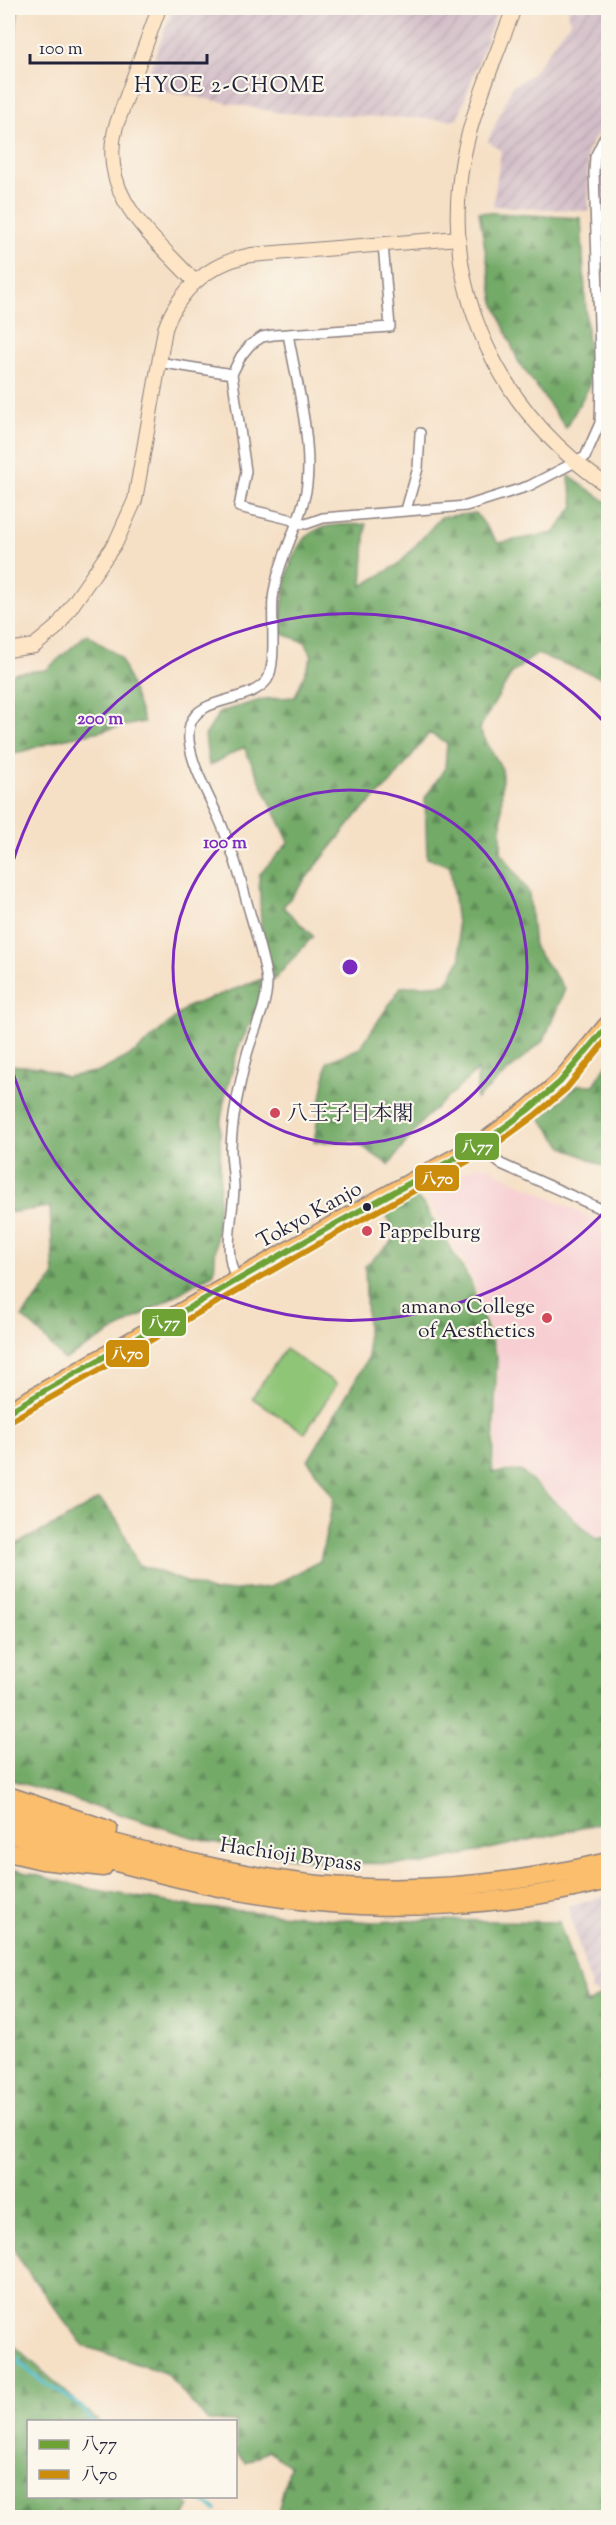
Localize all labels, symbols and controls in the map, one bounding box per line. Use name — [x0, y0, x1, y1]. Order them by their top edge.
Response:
scale bar — [30, 27, 207, 65]
text: 100 m — [39, 37, 83, 63]
district label: HYOE 2-CHOME — [134, 71, 326, 103]
text: 200 m — [77, 707, 123, 733]
text: 100 m — [203, 831, 247, 857]
centre of rings — [340, 957, 360, 977]
place label: 八王子日本閣 — [287, 1100, 413, 1130]
marker: 八王子日本閣 — [268, 1106, 282, 1120]
line badge: 八77 — [454, 1132, 500, 1161]
text: 八77 — [461, 1137, 494, 1160]
line badge: 八70 — [414, 1164, 460, 1192]
text: 八70 — [421, 1169, 454, 1192]
street label: Tokyo Kanjo — [252, 1175, 368, 1257]
unlabelled marker — [361, 1201, 373, 1213]
place label: Pappelburg — [379, 1218, 481, 1248]
marker: Pappelburg — [360, 1224, 374, 1238]
place label: amano College of Aesthetics — [401, 1293, 535, 1347]
line badge: 八77 — [141, 1308, 187, 1337]
marker: amano College of Aesthetics — [540, 1311, 554, 1325]
text: 八77 — [148, 1313, 181, 1336]
line badge: 八70 — [105, 1339, 150, 1368]
text: 八70 — [111, 1344, 144, 1367]
street label: Hachioji Bypass — [218, 1831, 363, 1881]
legend — [27, 2420, 237, 2498]
text: 八77 — [81, 2433, 117, 2459]
text: 八70 — [81, 2463, 117, 2489]

